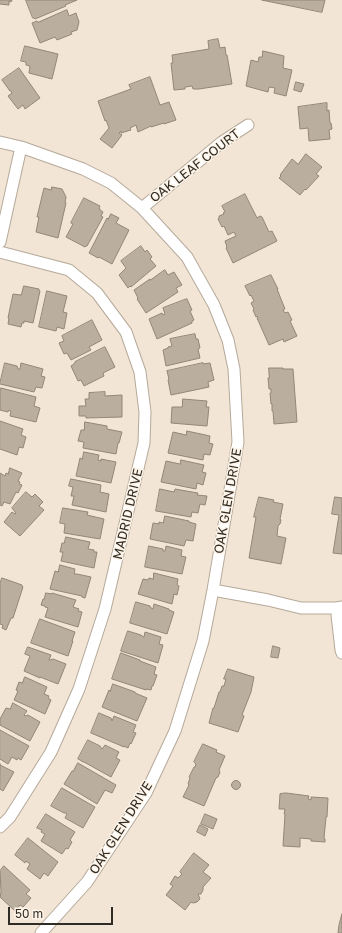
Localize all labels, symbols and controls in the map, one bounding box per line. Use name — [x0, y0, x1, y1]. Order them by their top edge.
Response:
street label: OAK LEAF COURT — [147, 126, 243, 206]
street label: OAK GLEN DRIVE — [211, 447, 245, 555]
street label: MADRID DRIVE — [110, 467, 146, 561]
street label: OAK GLEN DRIVE — [86, 779, 156, 877]
scale bar — [10, 899, 115, 925]
text: 50 m — [15, 906, 43, 921]

